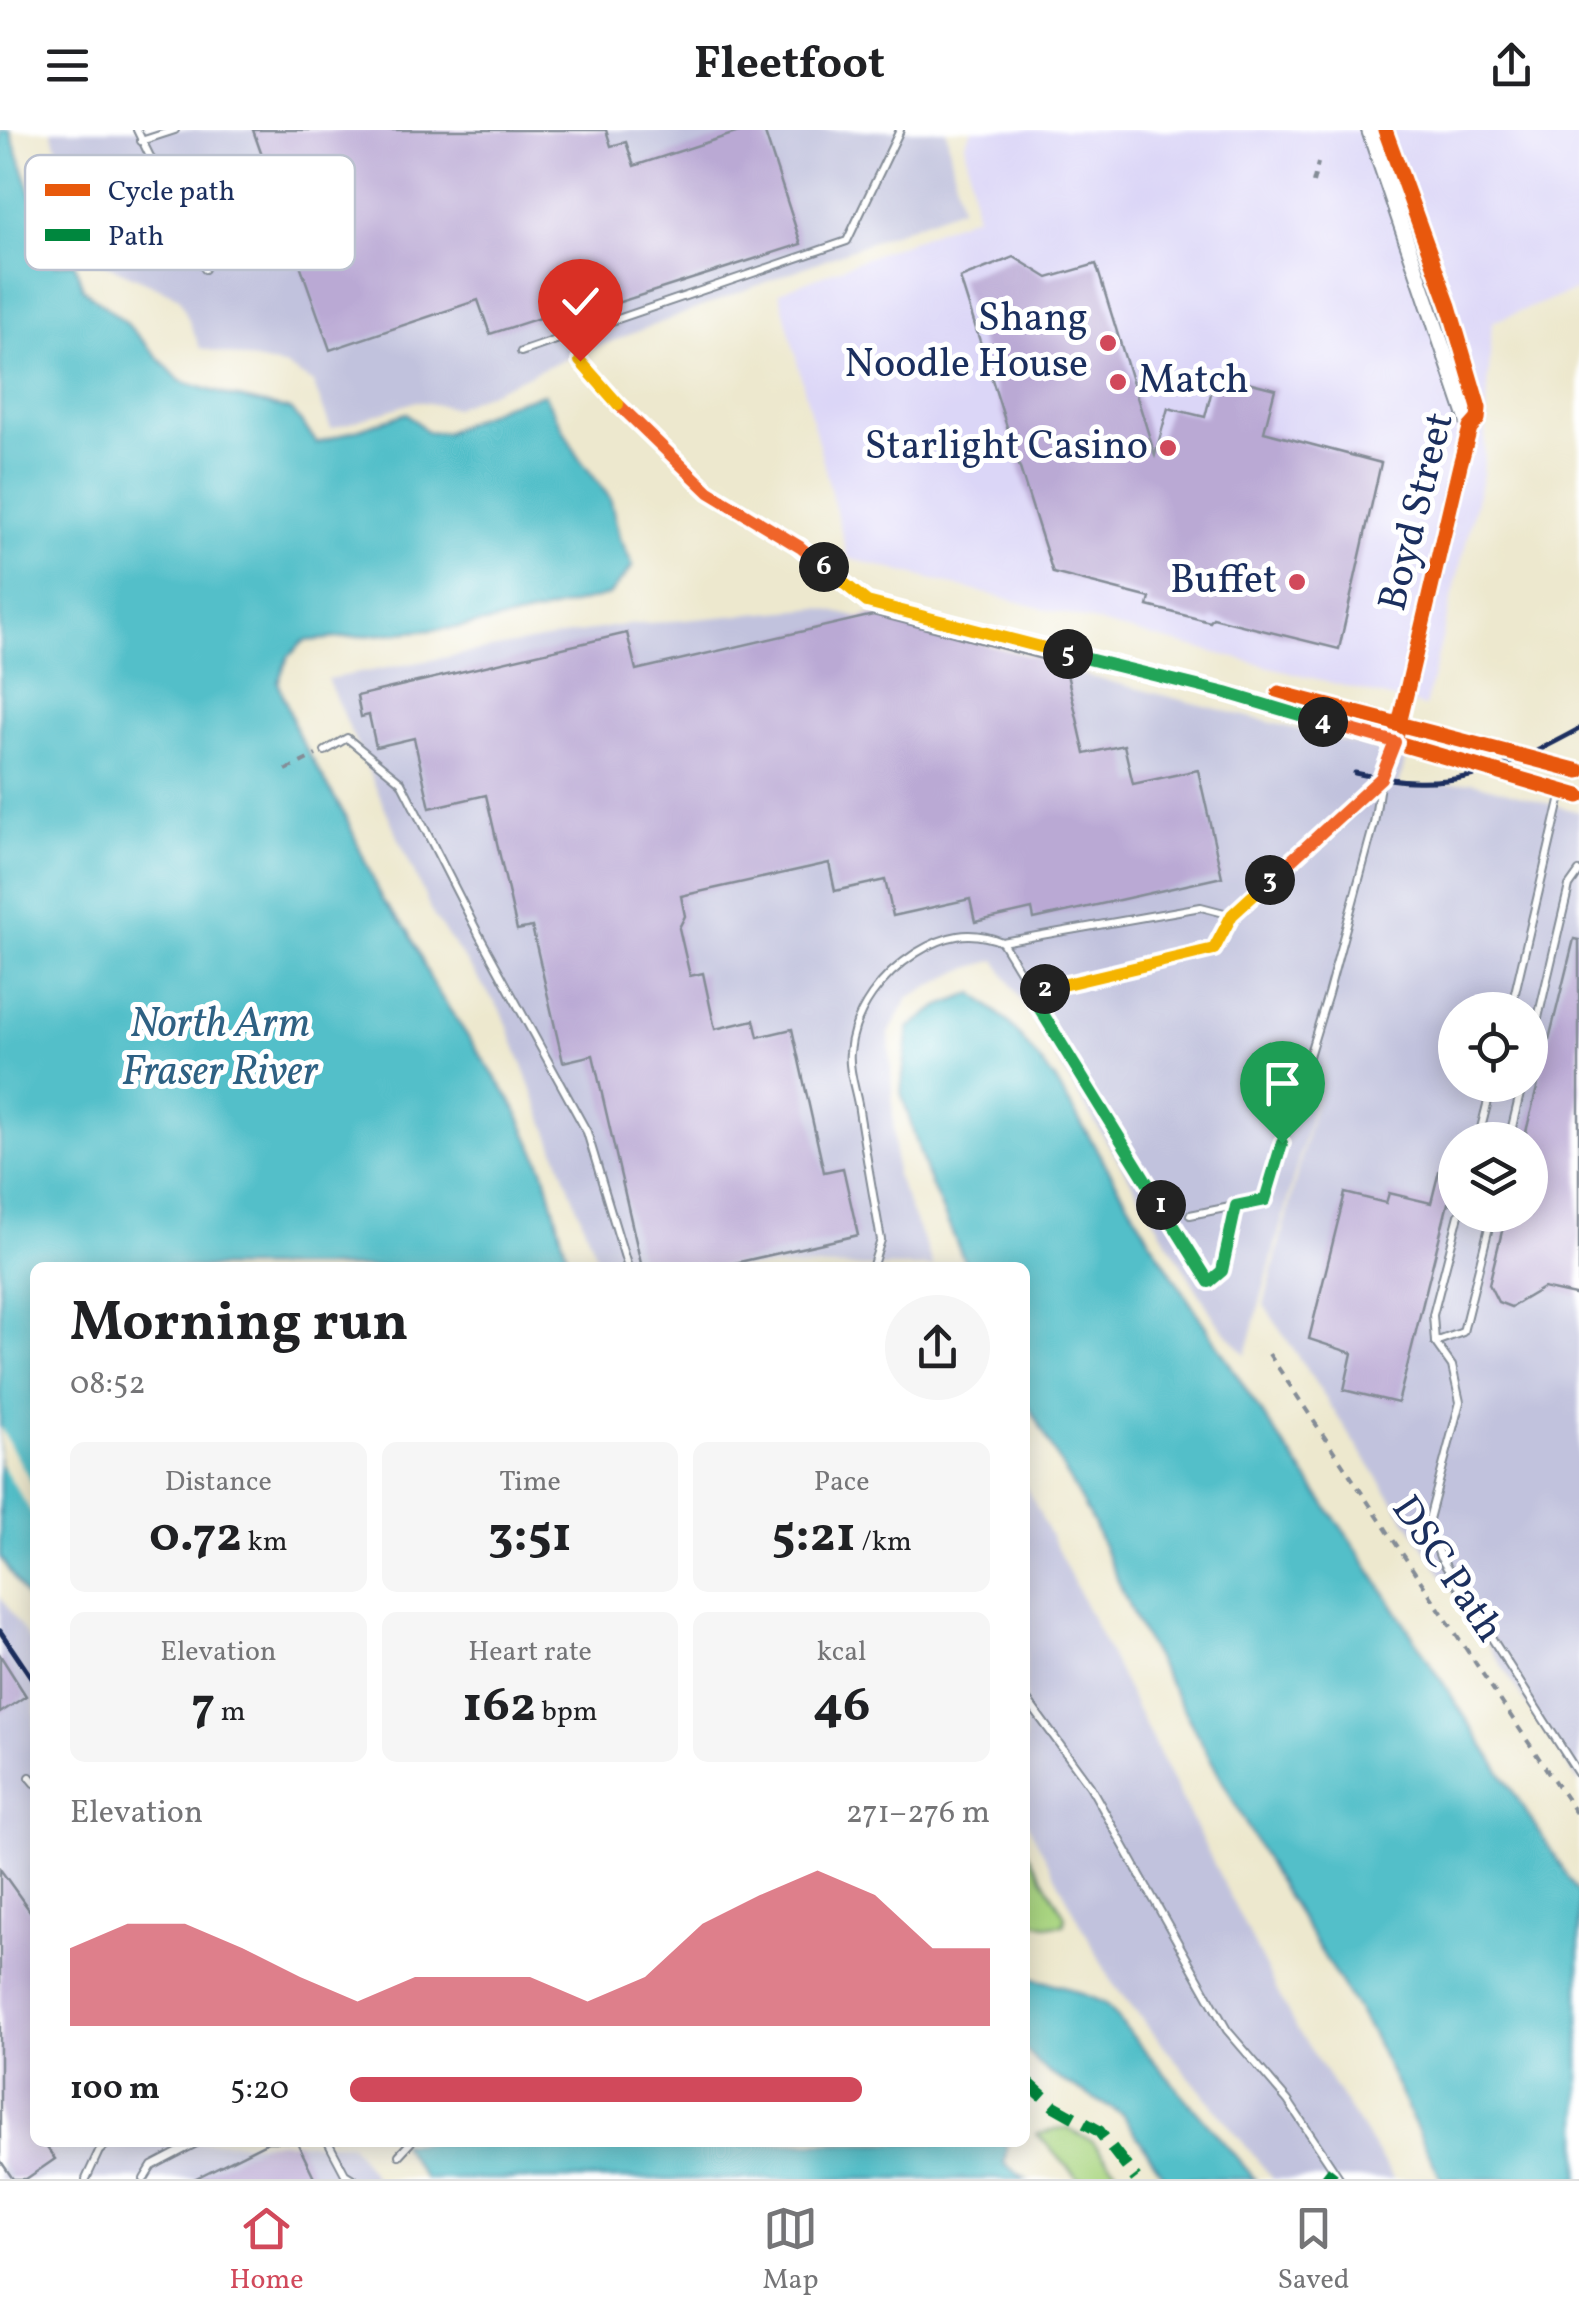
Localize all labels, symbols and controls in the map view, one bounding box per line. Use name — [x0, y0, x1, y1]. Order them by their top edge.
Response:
text: Fleetfoot — [694, 34, 885, 97]
icon: menu — [40, 38, 95, 93]
icon: share — [1484, 38, 1539, 93]
legend — [25, 155, 355, 270]
text: Cycle path — [108, 173, 235, 212]
text: Path — [108, 218, 164, 257]
pin — [538, 259, 623, 362]
icon: check — [553, 274, 608, 329]
place label: Shang Noodle House — [844, 292, 1088, 394]
marker: Shang Noodle House — [1097, 332, 1119, 354]
place label: Match — [1138, 354, 1249, 410]
marker: Match — [1107, 371, 1129, 393]
street label: Boyd Street — [1366, 407, 1470, 617]
place label: Starlight Casino — [865, 420, 1148, 476]
marker: Starlight Casino — [1157, 437, 1179, 459]
pin: 6 — [799, 542, 849, 592]
text: 6 — [816, 547, 832, 586]
place label: Buffet — [1170, 554, 1277, 610]
marker: Buffet — [1286, 571, 1308, 593]
pin: 5 — [1043, 629, 1093, 679]
text: 5 — [1061, 634, 1075, 673]
pin: 4 — [1298, 697, 1348, 747]
text: 4 — [1315, 702, 1331, 741]
pin: 3 — [1245, 855, 1295, 905]
text: 3 — [1263, 860, 1277, 899]
pin: 2 — [1020, 964, 1070, 1014]
text: 2 — [1038, 969, 1052, 1008]
map controls — [1438, 992, 1548, 1232]
button: locate — [1438, 992, 1548, 1102]
water label: North Arm Fraser River — [122, 996, 319, 1103]
pin — [1240, 1041, 1325, 1144]
icon: arrive — [1255, 1056, 1310, 1111]
button: layers — [1438, 1122, 1548, 1232]
pin: 1 — [1136, 1180, 1186, 1230]
text: 1 — [1155, 1185, 1167, 1224]
text: Morning run — [70, 1287, 409, 1363]
button: share — [885, 1295, 990, 1400]
text: 08:52 — [70, 1363, 146, 1407]
text: Distance — [165, 1463, 272, 1502]
text: Time — [499, 1463, 561, 1502]
text: Pace — [814, 1463, 870, 1502]
street label: DSC Path — [1376, 1486, 1516, 1654]
text: 0.72 — [149, 1502, 242, 1572]
text: 3:51 — [488, 1502, 572, 1572]
text: 5:21 — [772, 1502, 856, 1572]
text: km — [242, 1523, 288, 1562]
text: /km — [856, 1523, 912, 1562]
text: Elevation — [160, 1633, 277, 1672]
text: Heart rate — [468, 1633, 592, 1672]
text: kcal — [817, 1633, 867, 1672]
text: 7 — [191, 1672, 215, 1742]
text: 162 — [462, 1672, 536, 1742]
text: 46 — [813, 1672, 870, 1742]
text: m — [215, 1693, 245, 1732]
text: bpm — [536, 1693, 598, 1732]
text: Elevation — [70, 1792, 203, 1836]
text: 271–276 m — [846, 1792, 990, 1836]
text: 100 m — [70, 2068, 160, 2112]
text: 5:20 — [230, 2068, 289, 2112]
tab: Home — [229, 2201, 304, 2300]
tab: Map — [762, 2201, 818, 2300]
tab: Saved — [1277, 2201, 1350, 2300]

